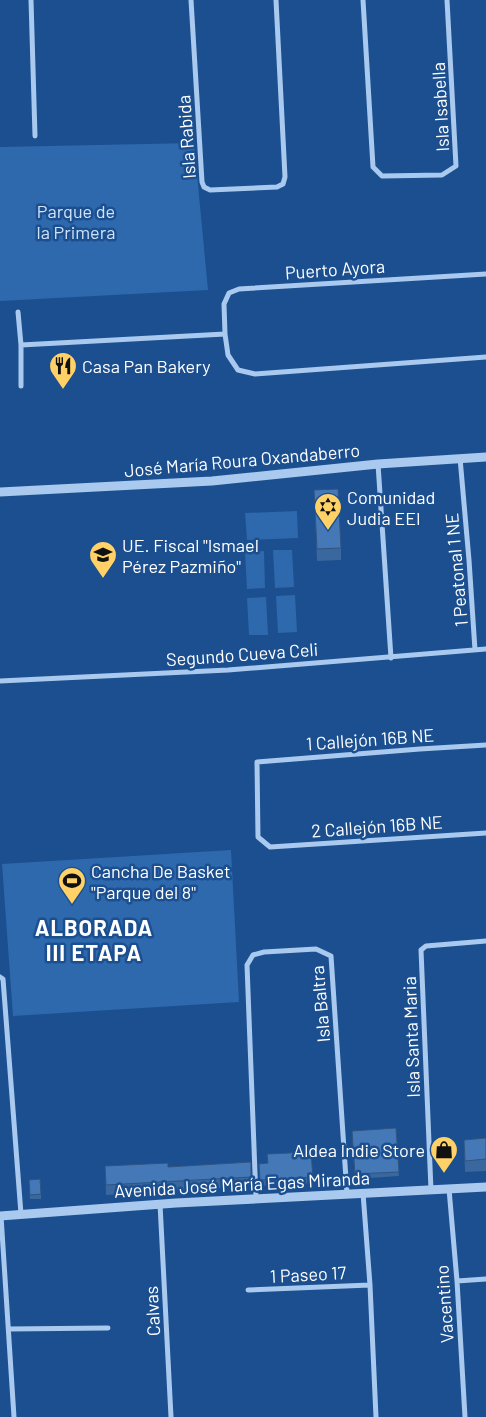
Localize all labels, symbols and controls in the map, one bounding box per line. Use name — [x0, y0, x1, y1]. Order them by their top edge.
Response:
street label: Isla Isabella — [427, 62, 453, 152]
street label: Isla Rabida — [172, 94, 200, 180]
park label: Parque de la Primera — [37, 200, 115, 243]
street label: Puerto Ayora — [284, 255, 386, 283]
restaurant icon: Casa Pan Bakery — [48, 351, 78, 390]
place label: Casa Pan Bakery — [82, 355, 211, 377]
street label: José María Roura Oxandaberro — [123, 439, 361, 481]
place label: Comunidad Judia EEI — [347, 486, 435, 529]
synagogue icon: Comunidad Judia EEI — [313, 492, 343, 531]
street label: 1 Peatonal 1 NE — [440, 512, 472, 628]
place label: UE. Fiscal "Ismael Pérez Pazmiño" — [122, 534, 259, 577]
school or university icon: UE. Fiscal "Ismael Pérez Pazmiño" — [88, 540, 118, 579]
street label: Segundo Cueva Celi — [165, 638, 319, 670]
street label: 1 Callejón 16B NE — [305, 724, 435, 754]
street label: 2 Callejón 16B NE — [311, 810, 443, 842]
place label: Cancha De Basket "Parque del 8" — [91, 860, 230, 903]
sports icon: Cancha De Basket "Parque del 8" — [57, 866, 87, 905]
district label: ALBORADA III ETAPA — [35, 914, 153, 965]
street label: Isla Baltra — [306, 965, 334, 1043]
street label: Isla Santa Maria — [398, 976, 424, 1098]
shop icon: Aldea Indie Store — [429, 1135, 459, 1174]
place label: Aldea Indie Store — [293, 1139, 425, 1161]
street label: Avenida José María Egas Miranda — [113, 1166, 371, 1202]
street label: 1 Paseo 17 — [269, 1261, 347, 1287]
street label: Vacentino — [430, 1264, 458, 1344]
street label: Calvas — [140, 1285, 164, 1337]

